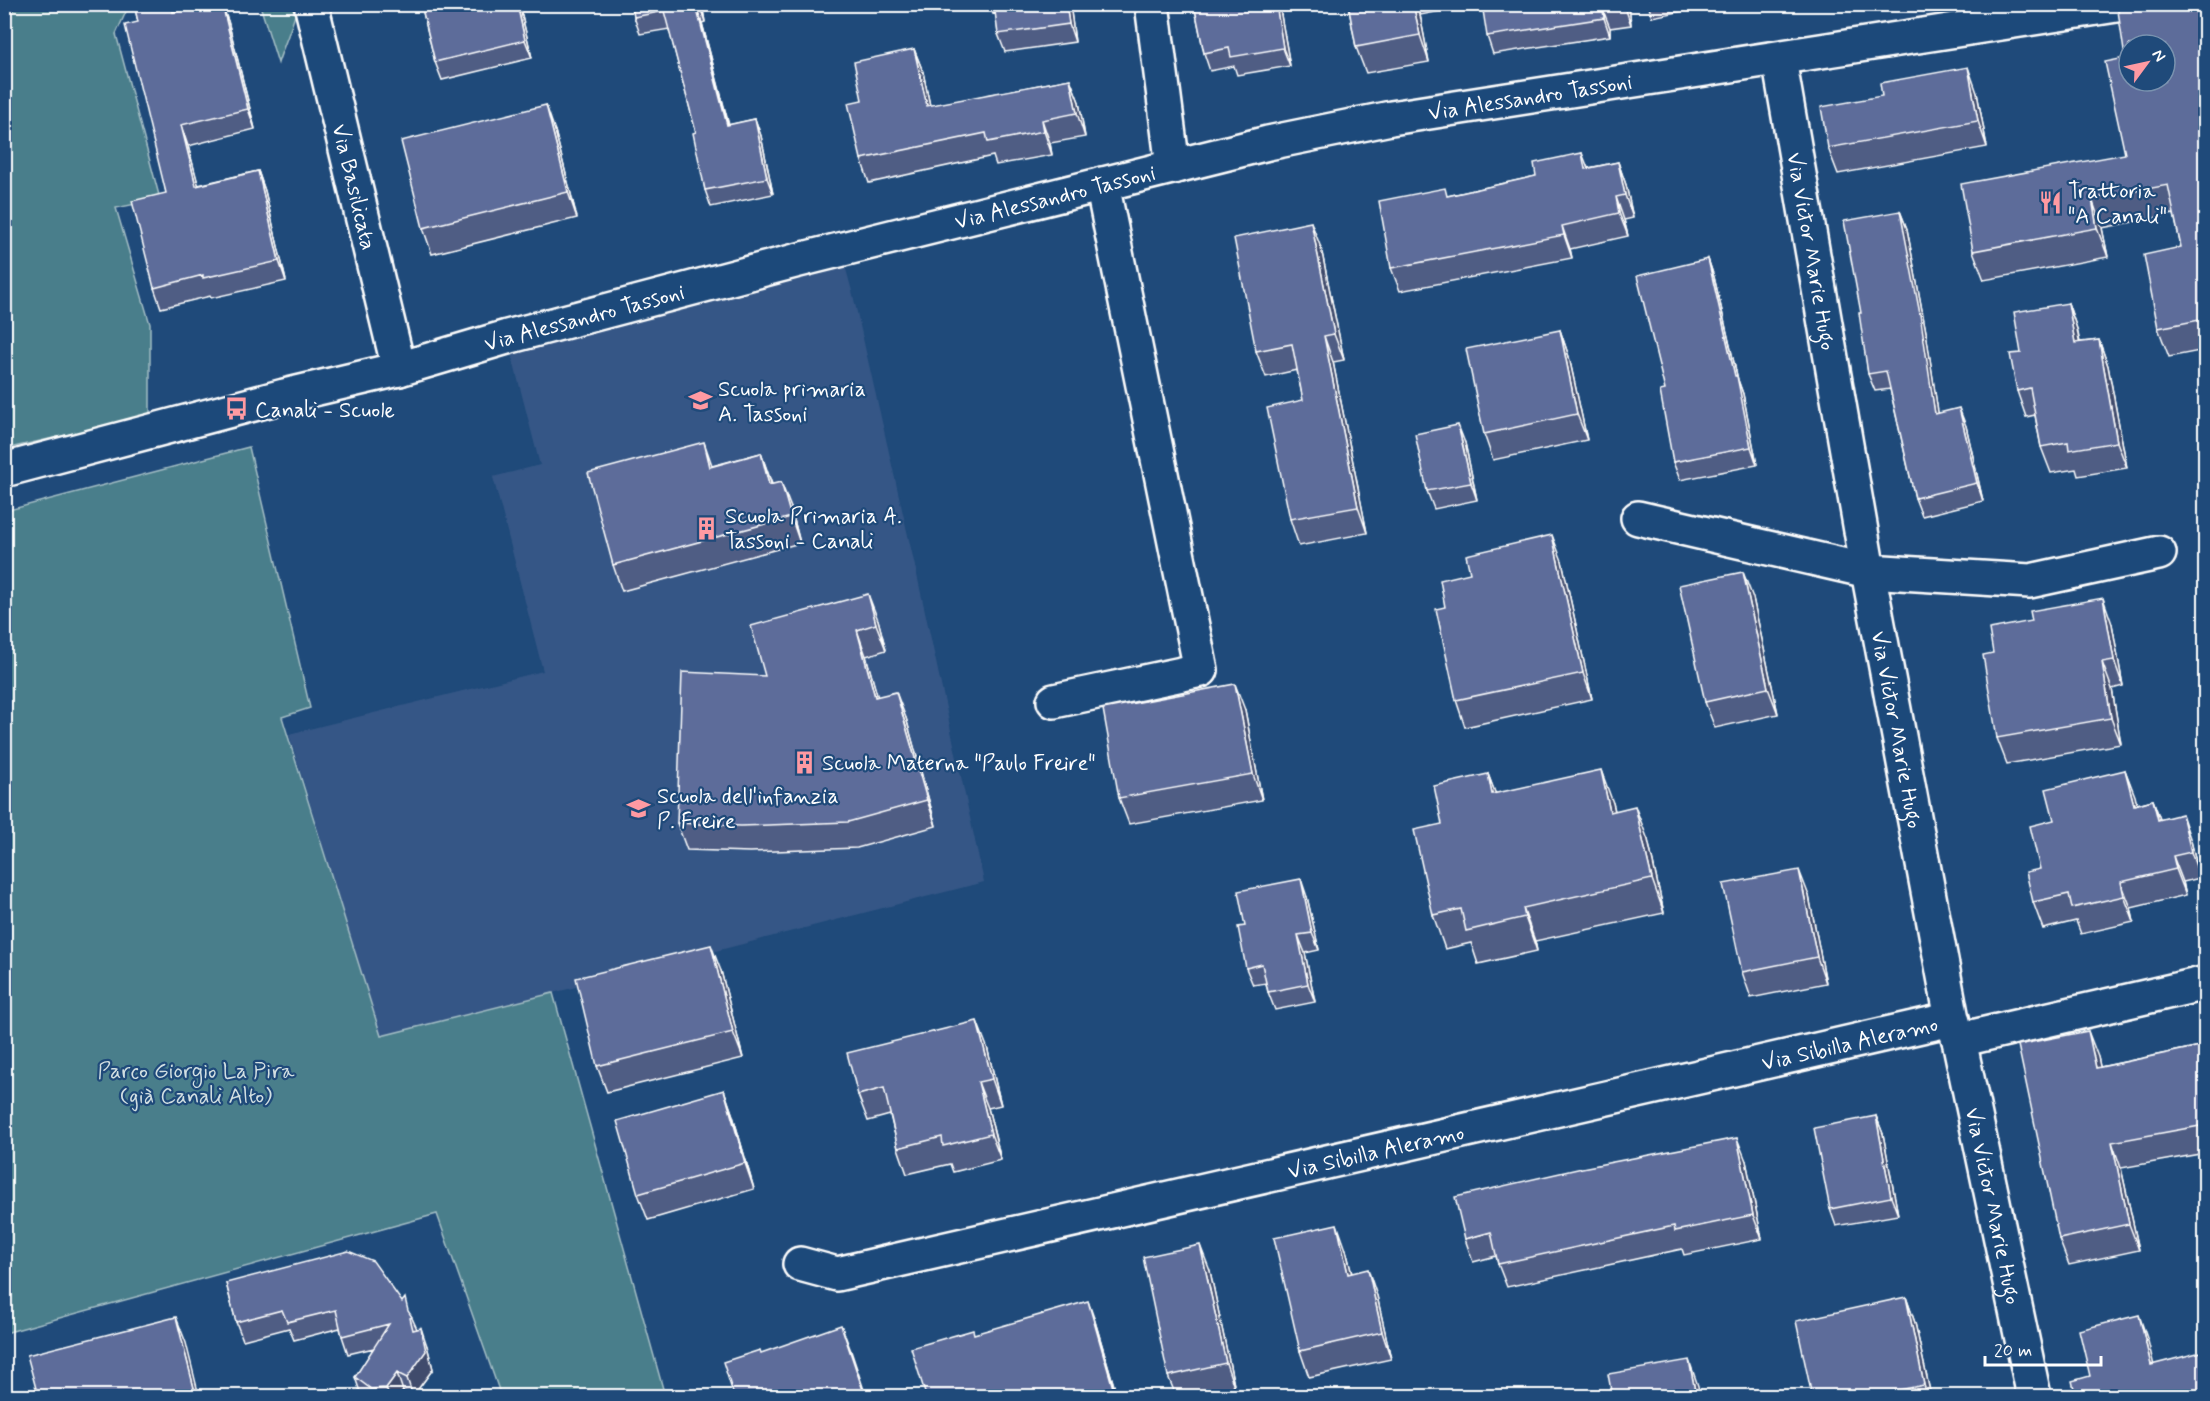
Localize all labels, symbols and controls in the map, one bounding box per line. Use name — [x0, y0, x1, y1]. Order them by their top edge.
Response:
north arrow — [2117, 33, 2177, 93]
text: N — [2147, 45, 2170, 66]
street label: Via Alessandro Tassoni — [1426, 69, 1634, 128]
street label: Via Basilicata — [324, 121, 382, 253]
street label: Via Victor Marie Hugo — [1779, 150, 1841, 353]
street label: Via Alessandro Tassoni — [952, 160, 1159, 237]
place label: Trattoria "A Canali" — [2068, 178, 2167, 231]
restaurant icon: Trattoria "A Canali" — [2037, 190, 2063, 216]
street label: Via Alessandro Tassoni — [481, 279, 688, 359]
place label: Scuola primaria A. Tassoni — [718, 376, 866, 429]
school or university icon: Scuola primaria A. Tassoni — [687, 388, 713, 414]
bus stop icon: Canali - Scuole — [224, 396, 250, 422]
place label: Canali - Scuole — [255, 397, 395, 425]
place label: Scuola Primaria A. Tassoni - Canali — [725, 503, 902, 556]
building icon: Scuola Primaria A. Tassoni - Canali — [694, 515, 720, 541]
street label: Via Victor Marie Hugo — [1864, 629, 1928, 831]
building icon: Scuola Materna "Paulo Freire" — [791, 749, 817, 775]
place label: Scuola Materna "Paulo Freire" — [822, 750, 1096, 778]
place label: Scuola dell'infanzia P. Freire — [657, 783, 839, 836]
school or university icon: Scuola dell'infanzia P. Freire — [626, 795, 652, 821]
street label: Via Sibilla Aleramo — [1759, 1011, 1941, 1078]
park label: Parco Giorgio La Pira (già Canali Alto) — [98, 1058, 295, 1112]
street label: Via Victor Marie Hugo — [1958, 1105, 2026, 1307]
street label: Via Sibilla Aleramo — [1285, 1119, 1467, 1186]
scale bar — [1985, 1329, 2100, 1367]
text: 20 m — [1994, 1339, 2032, 1363]

